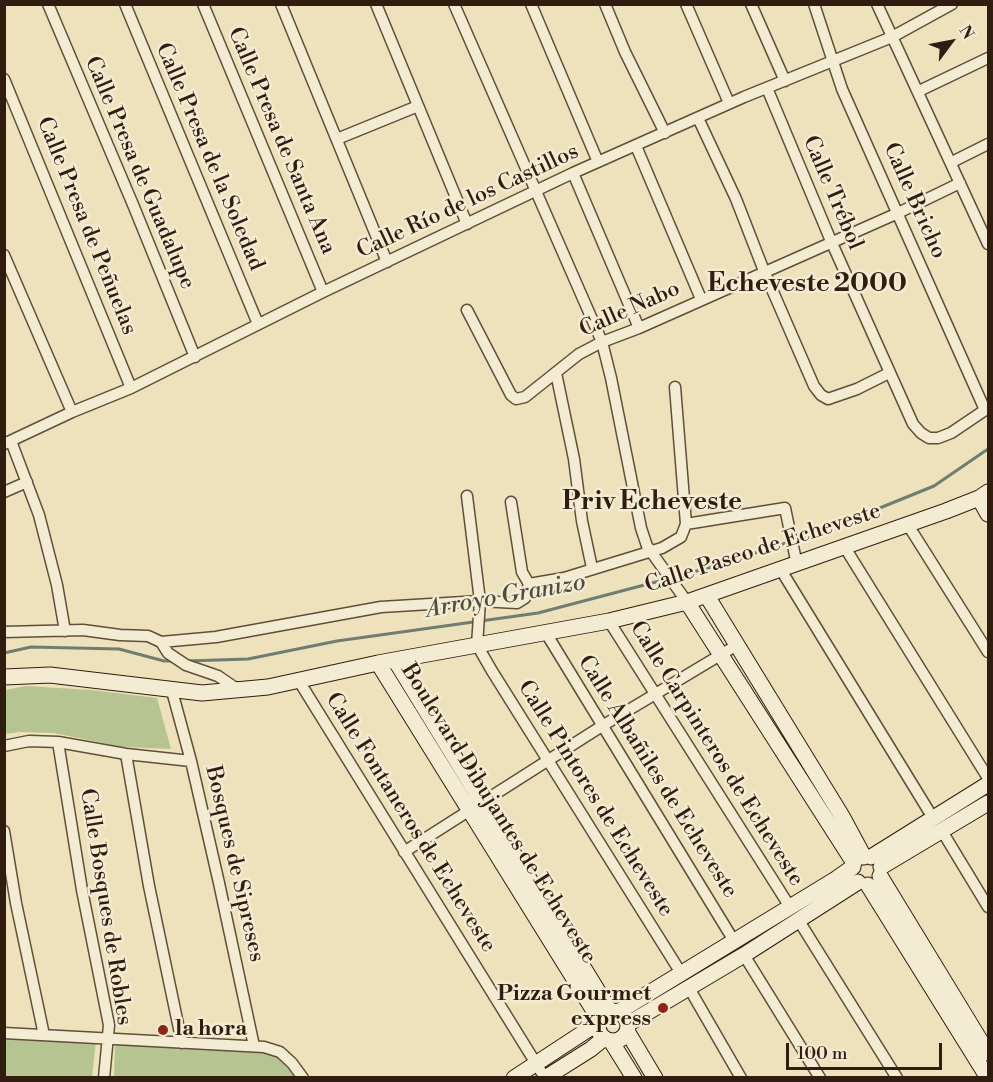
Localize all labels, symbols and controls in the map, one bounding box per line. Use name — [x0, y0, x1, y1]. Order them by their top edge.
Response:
north arrow — [921, 12, 981, 72]
text: N — [954, 22, 978, 43]
street label: Calle Presa de Santa Ana — [221, 24, 341, 258]
street label: Calle Presa de la Soledad — [149, 39, 269, 275]
street label: Calle Presa de Guadalupe — [78, 53, 200, 293]
street label: Calle Presa de Peñuelas — [30, 113, 142, 339]
street label: Calle Trébol — [796, 132, 868, 254]
street label: Calle Río de los Castillos — [353, 139, 583, 265]
street label: Calle Bricho — [877, 139, 951, 263]
district label: Echeveste 2000 — [707, 269, 907, 301]
street label: Calle Nabo — [576, 276, 684, 344]
district label: Priv Echeveste — [562, 487, 742, 519]
street label: Calle Paseo de Echeveste — [642, 498, 884, 600]
water label: Arroyo Granizo — [424, 569, 588, 625]
street label: Calle Carpinteros de Echeveste — [623, 617, 809, 891]
street label: Calle Albañiles de Echeveste — [571, 651, 743, 903]
street label: Boulevard Dibujantes de Echeveste — [394, 659, 602, 969]
street label: Calle Pintores de Echeveste — [511, 676, 679, 922]
street label: Calle Fontaneros de Echeveste — [319, 688, 501, 958]
street label: Bosques de Sipreses — [199, 763, 269, 965]
street label: Calle Bosques de Robles — [73, 787, 137, 1027]
place label: Pizza Gourmet express — [497, 982, 651, 1034]
marker: Pizza Gourmet express — [656, 1001, 670, 1015]
place label: la hora — [175, 1017, 247, 1043]
marker: la hora — [156, 1023, 170, 1037]
scale bar — [789, 1031, 945, 1069]
text: 100 m — [797, 1042, 848, 1065]

